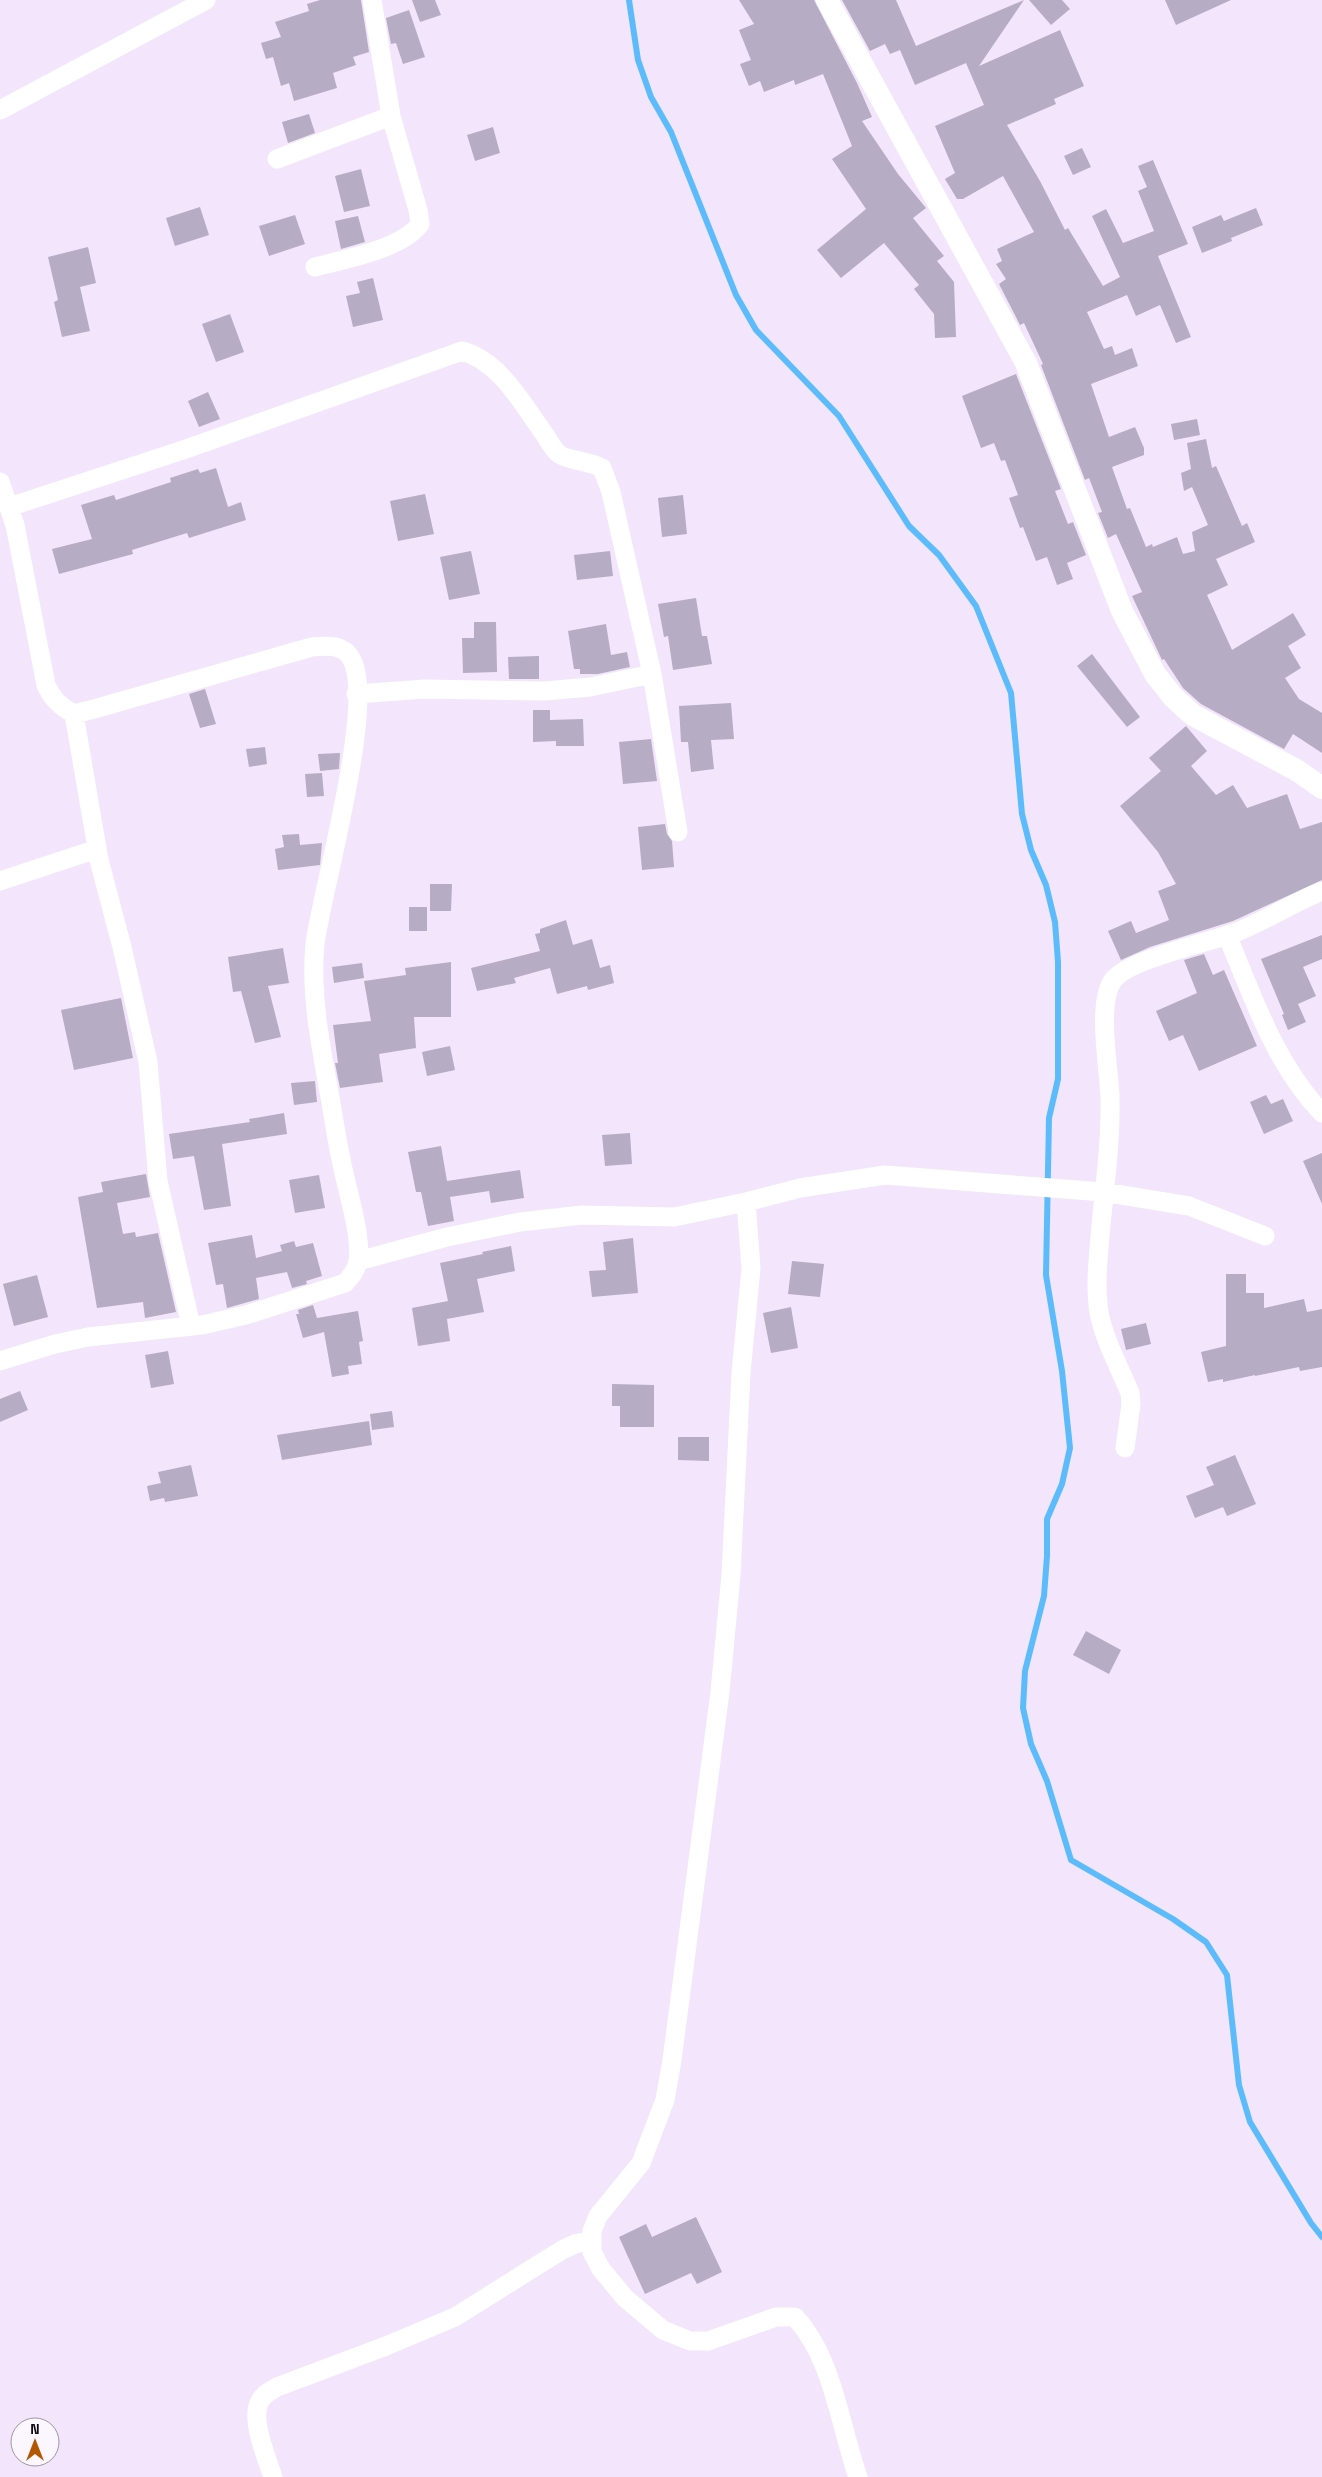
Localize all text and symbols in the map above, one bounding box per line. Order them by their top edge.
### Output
north arrow [10,2417,60,2467]
text: N [30,2420,40,2438]

